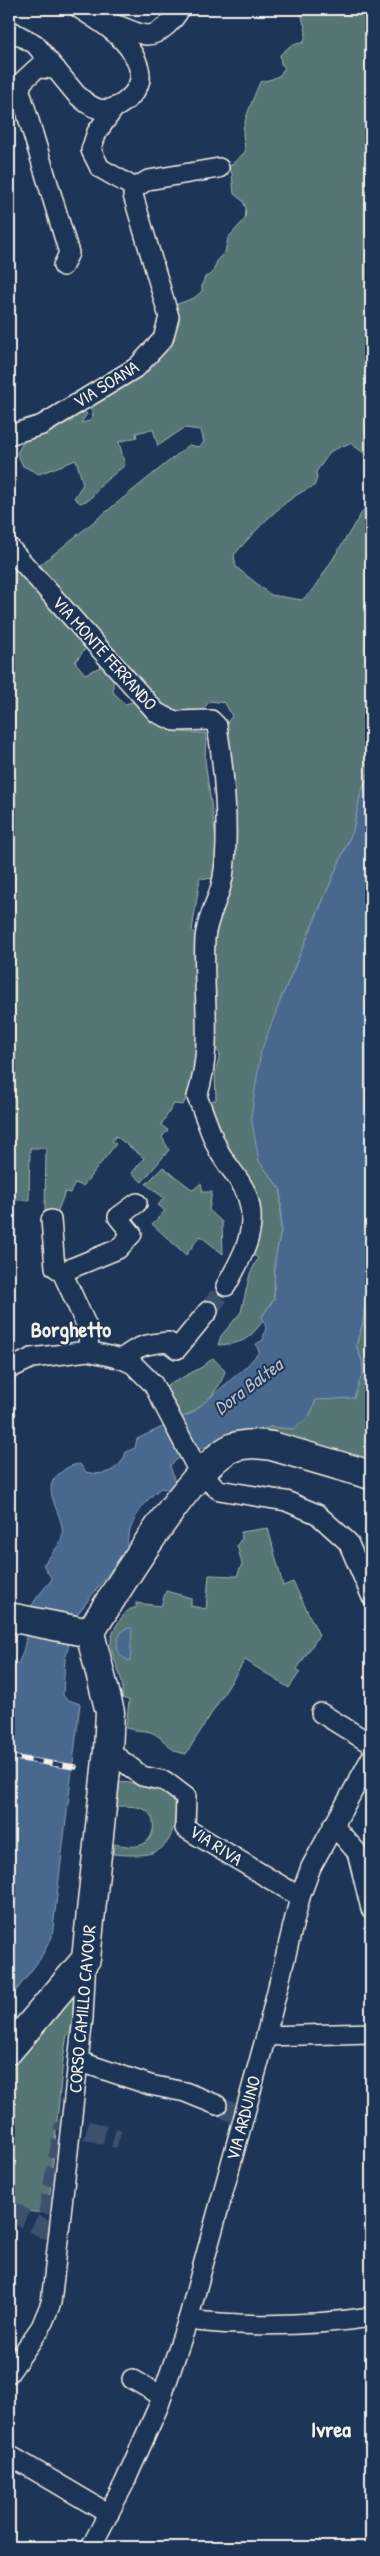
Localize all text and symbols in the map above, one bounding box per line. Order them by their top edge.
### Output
street label: VIA SOANA [69,354,144,414]
street label: VIA MONTE FERRANDO [47,590,163,716]
district label: Borghetto [31,1314,111,1345]
water label: Dora Baltea [208,1350,290,1420]
street label: VIA RIVA [185,1819,248,1872]
street label: CORSO CAMILLO CAVOUR [62,1924,102,2094]
street label: VIA ARDUINO [220,2073,266,2163]
district label: Ivrea [311,2414,351,2444]

